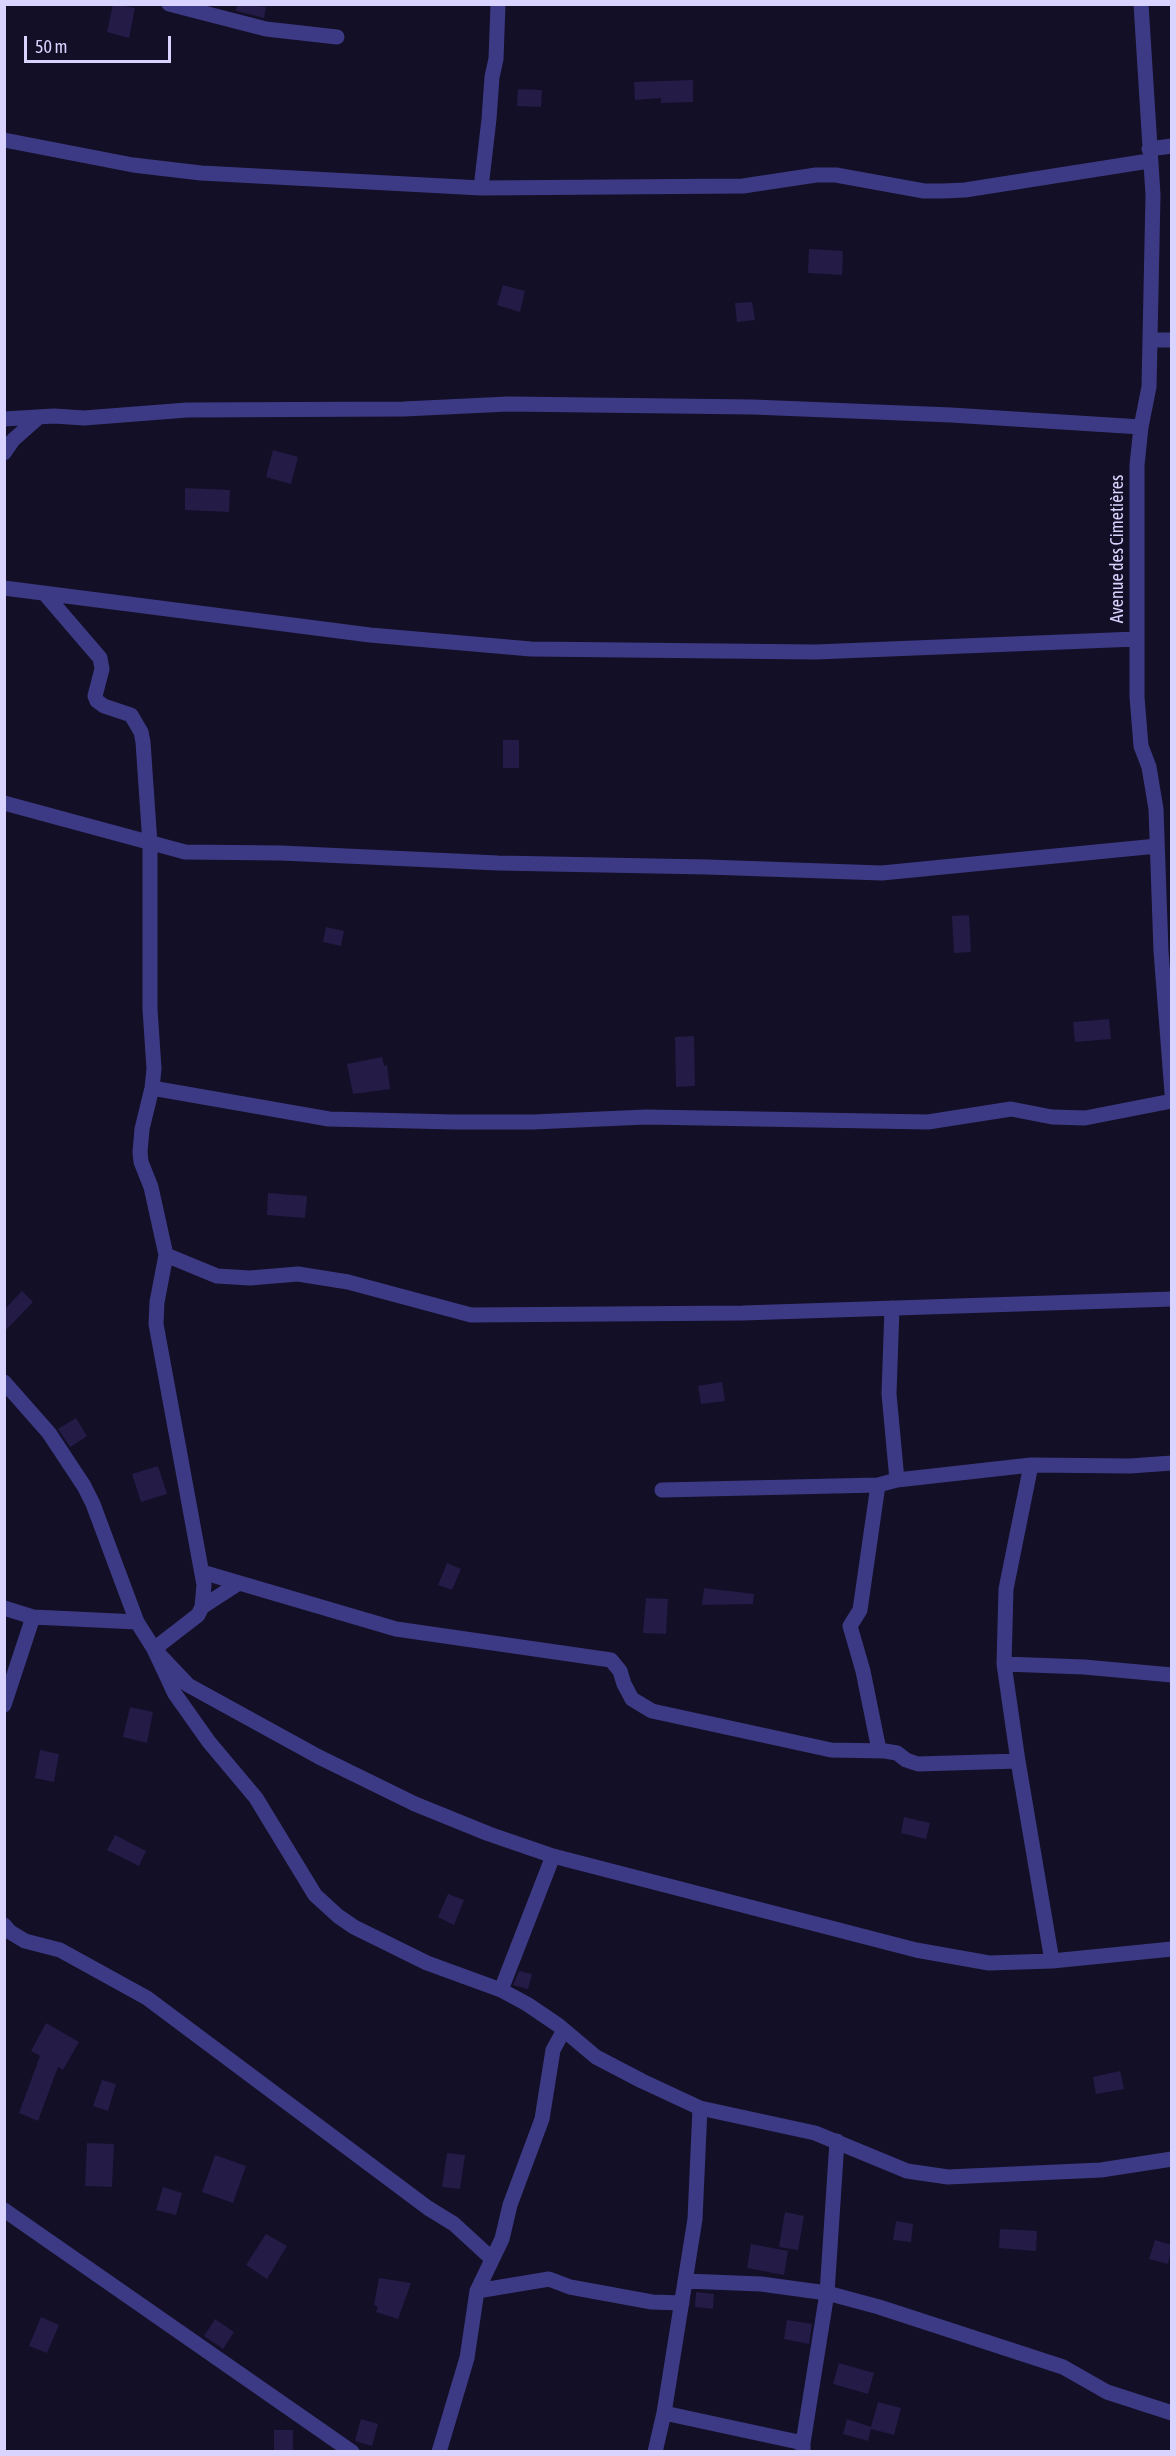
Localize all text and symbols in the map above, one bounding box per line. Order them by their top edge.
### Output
scale bar [27,24,174,62]
text: 50 m [35,36,67,57]
street label: Avenue des Cimetières [1106,475,1128,623]

